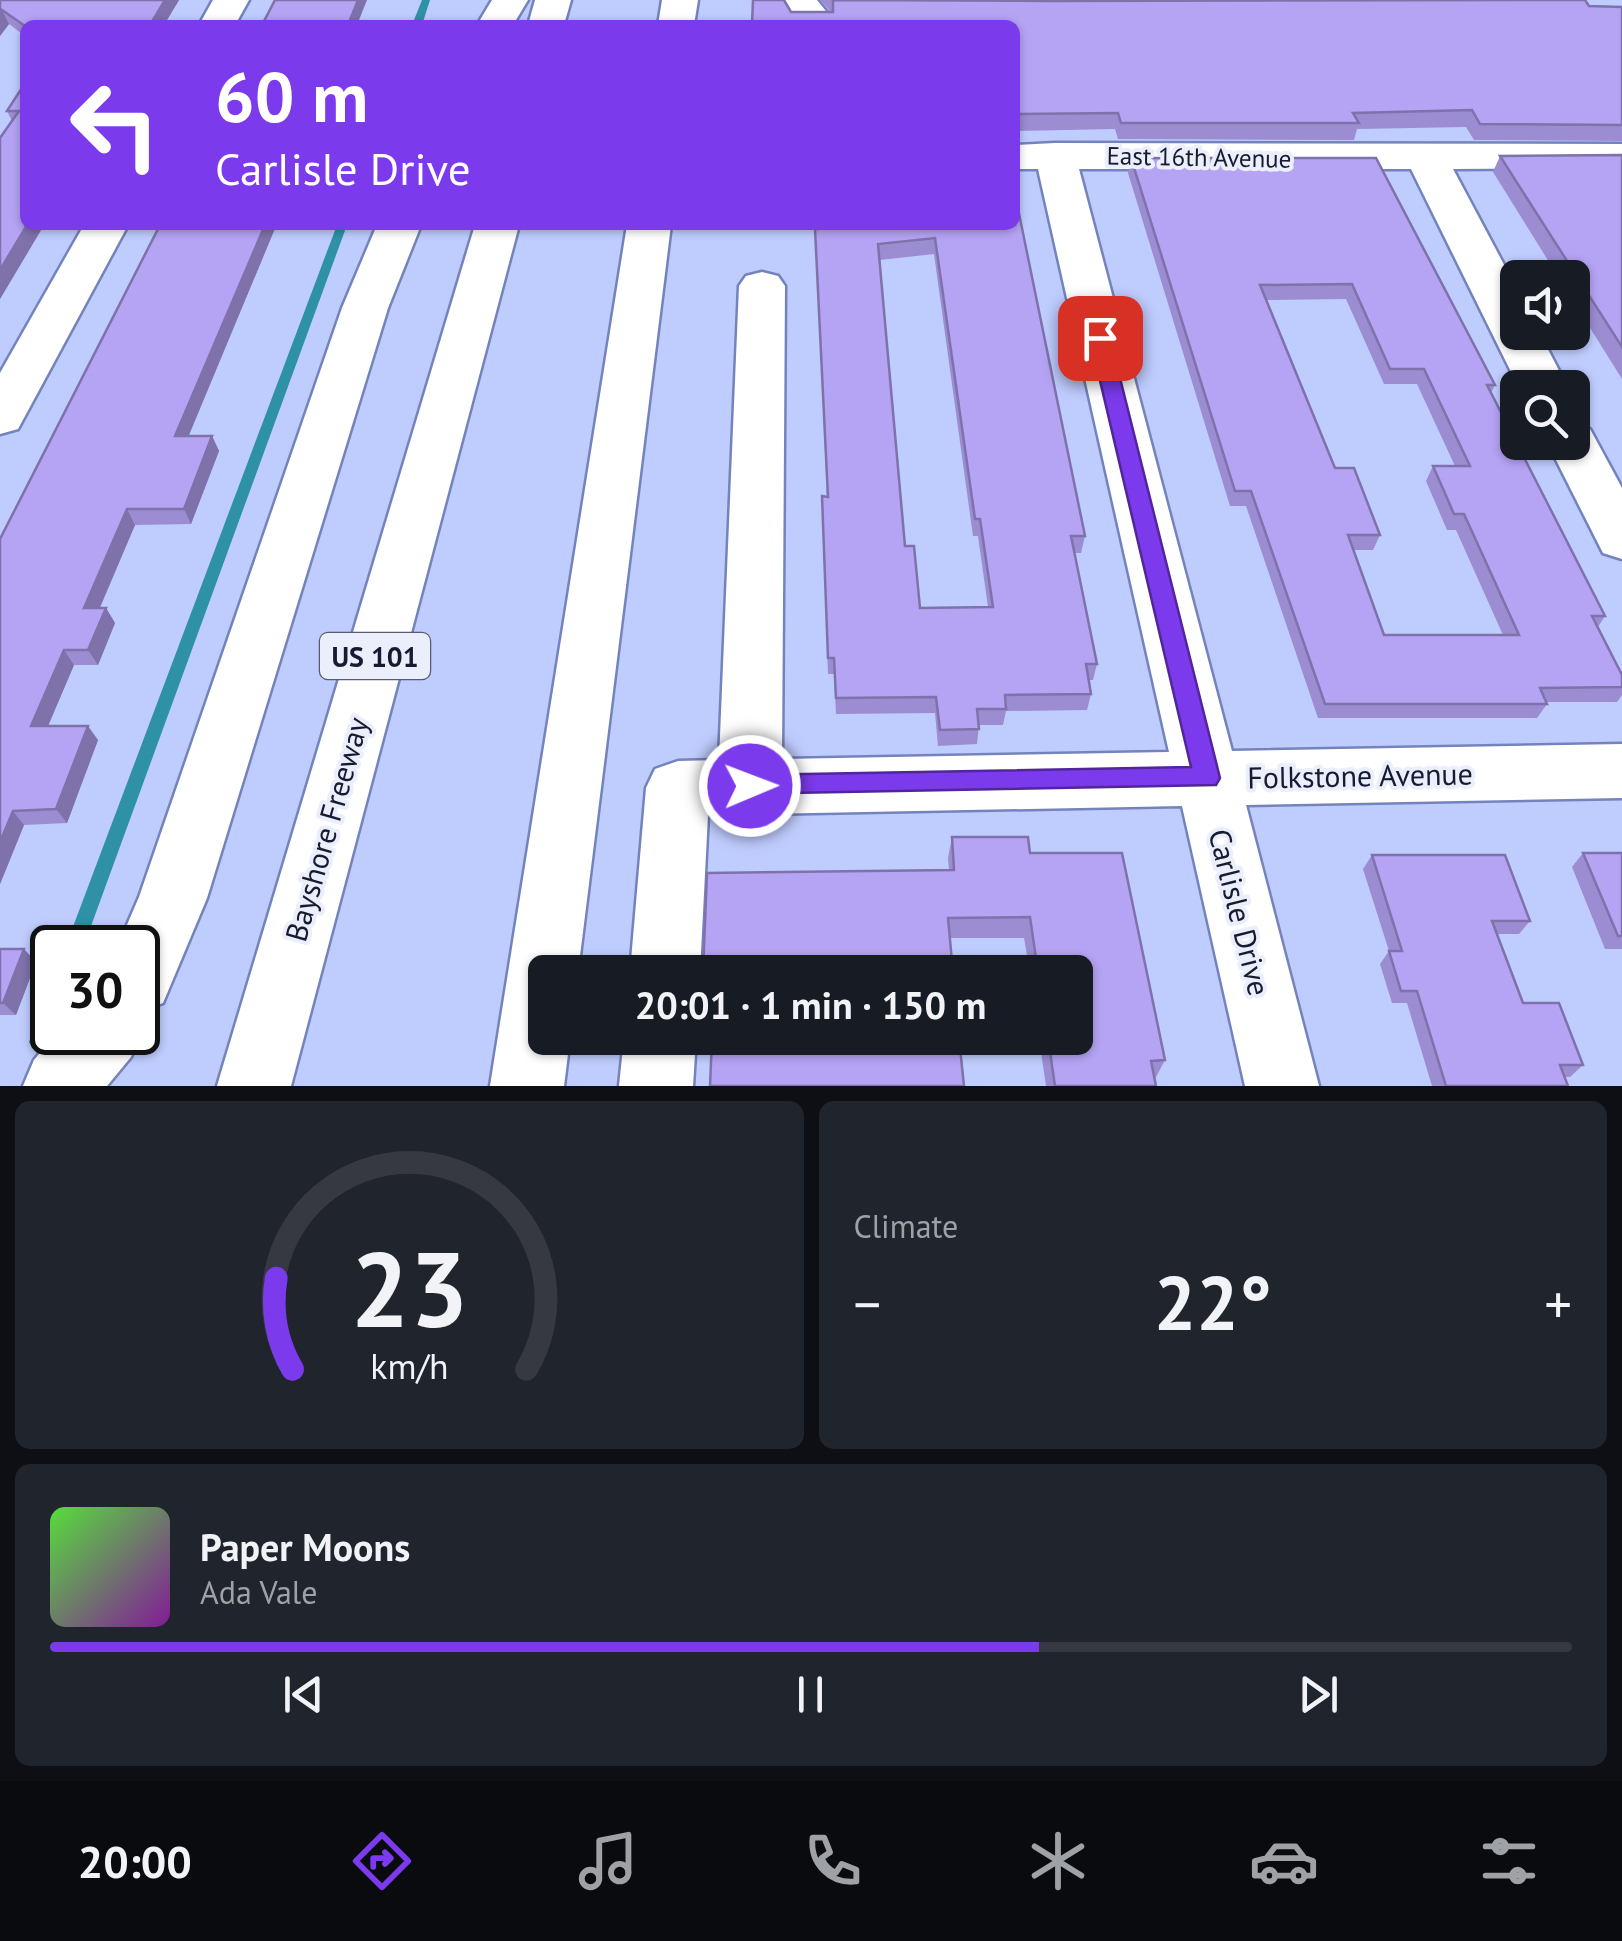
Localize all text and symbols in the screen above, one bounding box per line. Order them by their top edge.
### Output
text: 60 m [215,51,368,141]
icon: left [50,60,180,190]
text: Carlisle Drive [215,139,471,197]
street label: East 16th Avenue [1106,139,1292,175]
map controls [1500,260,1590,460]
button: sound [1500,260,1590,350]
pin [1058,296,1143,381]
icon: arrive [1073,311,1128,366]
button: search [1500,370,1590,460]
road number: US 101 [320,633,430,679]
street label: Bayshore Freeway [275,712,377,946]
position arrow [698,734,802,838]
street label: Folkstone Avenue [1247,754,1473,796]
street label: Carlisle Drive [1200,825,1280,999]
speed limit sign: 30 [30,925,160,1055]
text: 20:01 · 1 min · 150 m [635,980,986,1029]
text: Climate [854,1205,958,1247]
text: 23 [350,1221,468,1356]
text: 22° [1154,1254,1272,1351]
text: − [854,1268,881,1339]
text: + [1544,1268,1572,1339]
text: km/h [370,1343,448,1389]
text: Paper Moons [200,1522,410,1571]
text: Ada Vale [200,1571,317,1613]
icon: previous [276,1667,331,1722]
icon: pause [783,1667,838,1722]
icon: next [1291,1667,1346,1722]
icon: directions [347,1826,417,1896]
icon: music [573,1826,643,1896]
icon: phone [798,1826,868,1896]
icon: climate [1023,1826,1093,1896]
icon: car [1249,1826,1319,1896]
icon: filters [1474,1826,1544,1896]
text: 20:00 [78,1832,192,1890]

